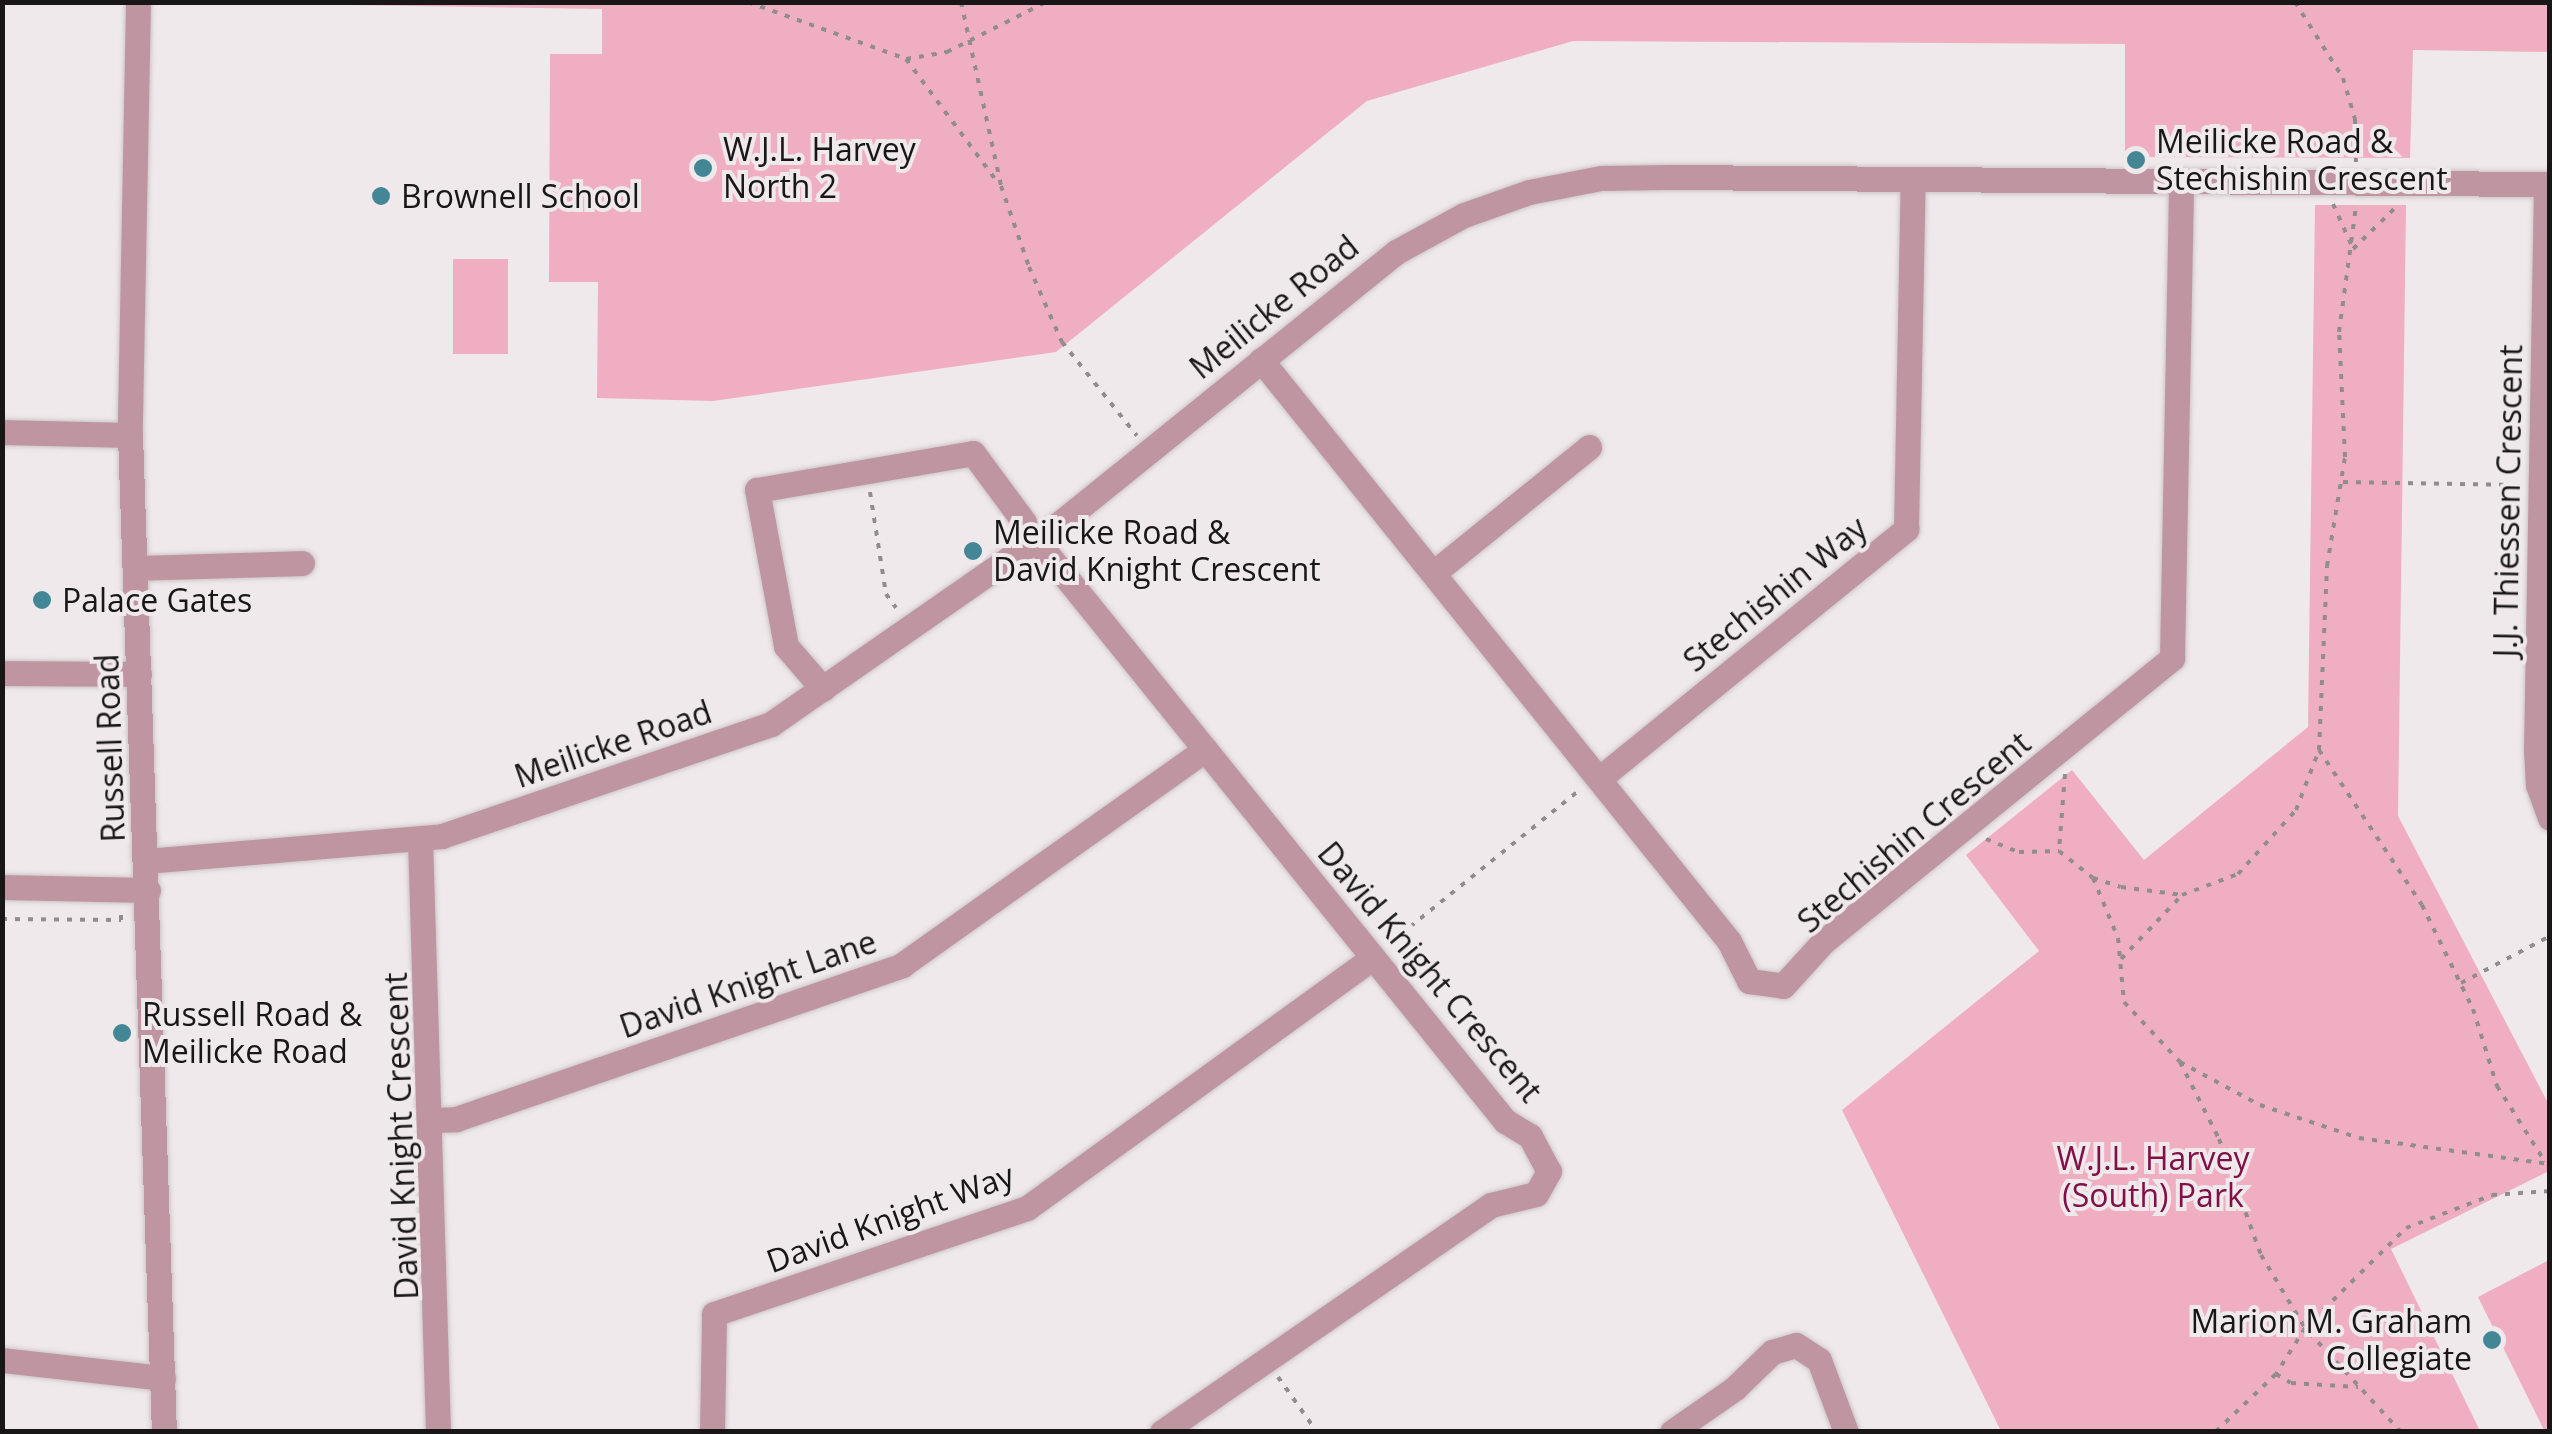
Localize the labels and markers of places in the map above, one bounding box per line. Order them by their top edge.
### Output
place label: Meilicke Road & Stechishin Crescent [2156,123,2448,198]
place label: W.J.L. Harvey North 2 [723,131,916,206]
marker: Meilicke Road & Stechishin Crescent [2125,149,2147,171]
marker: W.J.L. Harvey North 2 [692,157,714,179]
place label: Brownell School [401,177,640,215]
marker: Brownell School [370,185,392,207]
place label: Meilicke Road & David Knight Crescent [993,514,1321,589]
marker: Meilicke Road & David Knight Crescent [962,540,984,562]
place label: Palace Gates [62,581,252,619]
marker: Palace Gates [31,589,53,611]
place label: Russell Road & Meilicke Road [142,996,362,1071]
marker: Russell Road & Meilicke Road [111,1022,133,1044]
place label: Marion M. Graham Collegiate [2190,1303,2472,1378]
marker: Marion M. Graham Collegiate [2481,1329,2503,1351]

